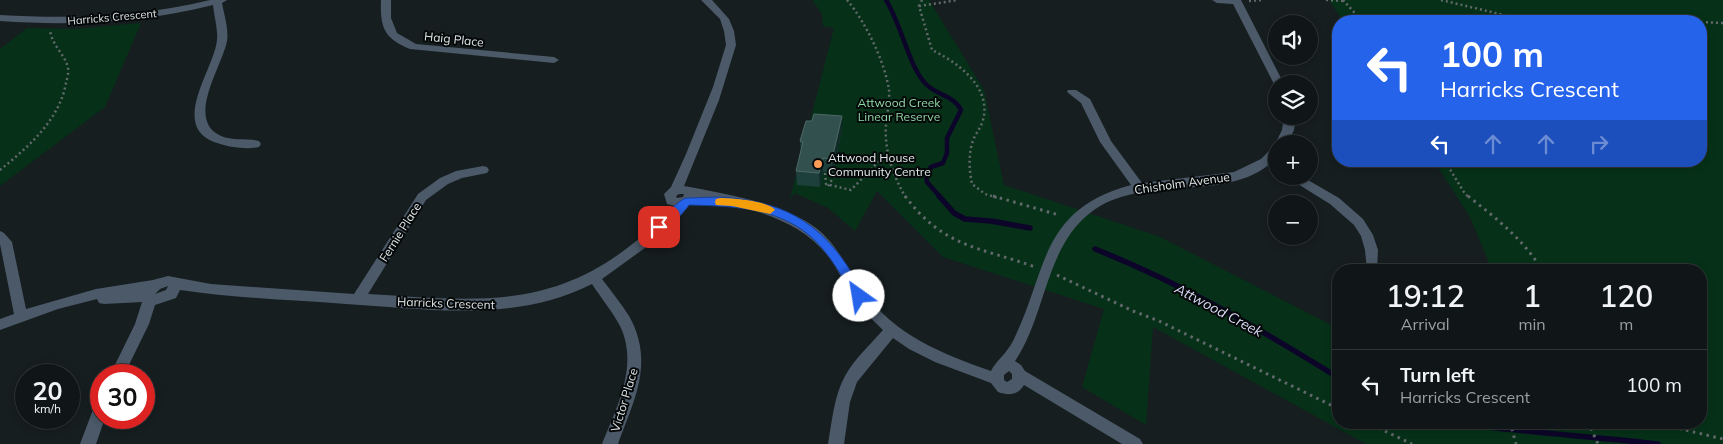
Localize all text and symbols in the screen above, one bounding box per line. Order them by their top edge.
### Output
street label: Harricks Crescent [67,6,157,28]
map controls [1268,15,1318,245]
button: sound [1268,15,1318,65]
street label: Haig Place [423,28,485,50]
text: 100 m [1440,32,1544,76]
icon: left [1357,35,1422,100]
button: layers [1268,75,1318,125]
text: Harricks Crescent [1440,75,1619,103]
park label: Attwood Creek Linear Reserve [857,95,941,124]
icon: left [1426,130,1454,158]
icon: ahead [1479,130,1507,158]
icon: ahead [1532,130,1560,158]
icon: right [1585,130,1613,158]
button: + [1268,135,1318,185]
place label: Attwood House Community Centre [828,150,931,179]
marker: Attwood House Community Centre [812,158,824,170]
street label: Chisholm Avenue [1133,169,1231,197]
button: − [1268,195,1318,245]
street label: Fernie Place [376,200,424,264]
pin [638,206,680,248]
icon: arrive [645,213,673,241]
position arrow [832,269,884,321]
text: 19:12 [1386,277,1465,315]
text: 1 [1523,277,1541,315]
text: 120 [1599,277,1653,315]
water label: Attwood Creek [1171,279,1267,341]
street label: Harricks Crescent [397,294,495,312]
text: Arrival [1401,314,1450,334]
text: min [1518,314,1546,334]
text: m [1619,314,1633,334]
text: Turn left [1400,363,1475,387]
speed limit sign: 30 [90,364,155,429]
street label: Victor Place [607,366,641,434]
icon: left [1357,371,1385,399]
text: 100 m [1626,373,1682,397]
text: 20 [32,375,63,406]
text: Harricks Crescent [1400,387,1530,407]
text: km/h [34,401,61,416]

